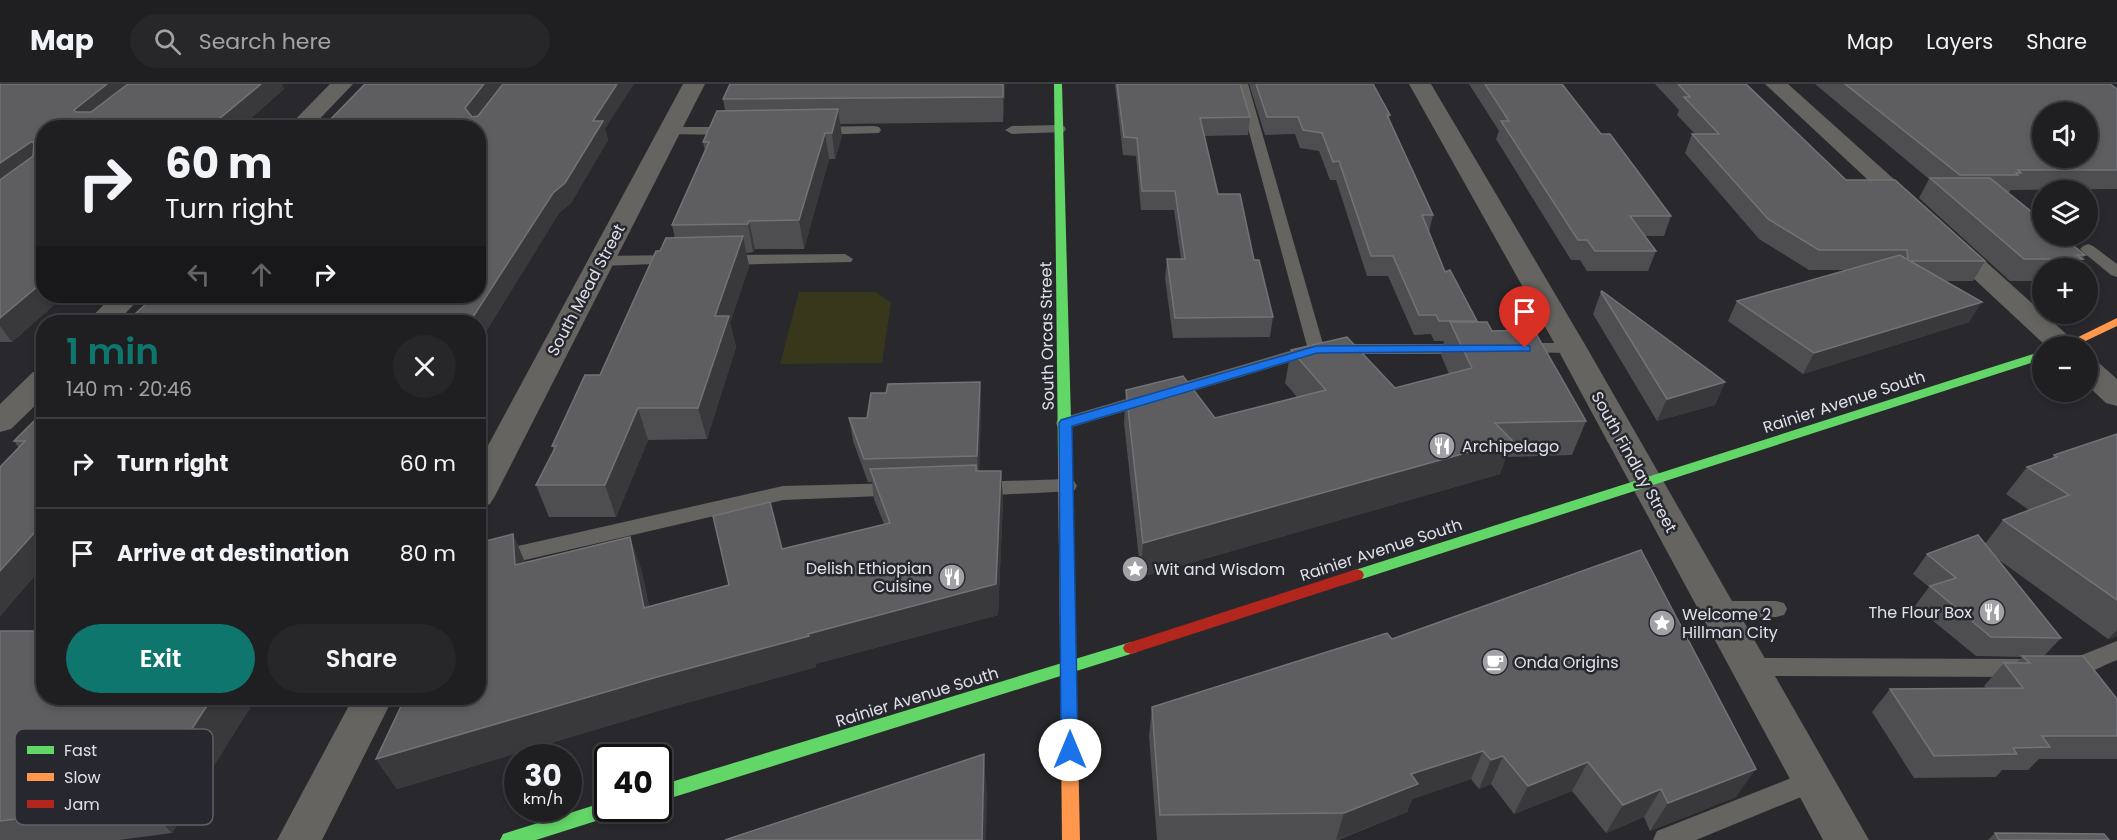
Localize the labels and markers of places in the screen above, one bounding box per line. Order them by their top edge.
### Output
pin [1499,286,1550,348]
restaurant icon: Archipelago [1427,431,1457,461]
place label: Archipelago [1462,435,1559,458]
place icon: Wit and Wisdom [1120,554,1150,584]
place label: Delish Ethiopian Cuisine [806,557,932,598]
place label: Wit and Wisdom [1154,558,1285,581]
restaurant icon: Delish Ethiopian Cuisine [937,562,967,592]
restaurant icon: The Flour Box [1977,597,2007,627]
place label: The Flour Box [1868,601,1972,624]
place label: Welcome 2 Hillman City [1682,603,1778,644]
place icon: Welcome 2 Hillman City [1647,608,1677,638]
cafe icon: Onda Origins [1480,647,1510,677]
place label: Onda Origins [1514,651,1619,674]

